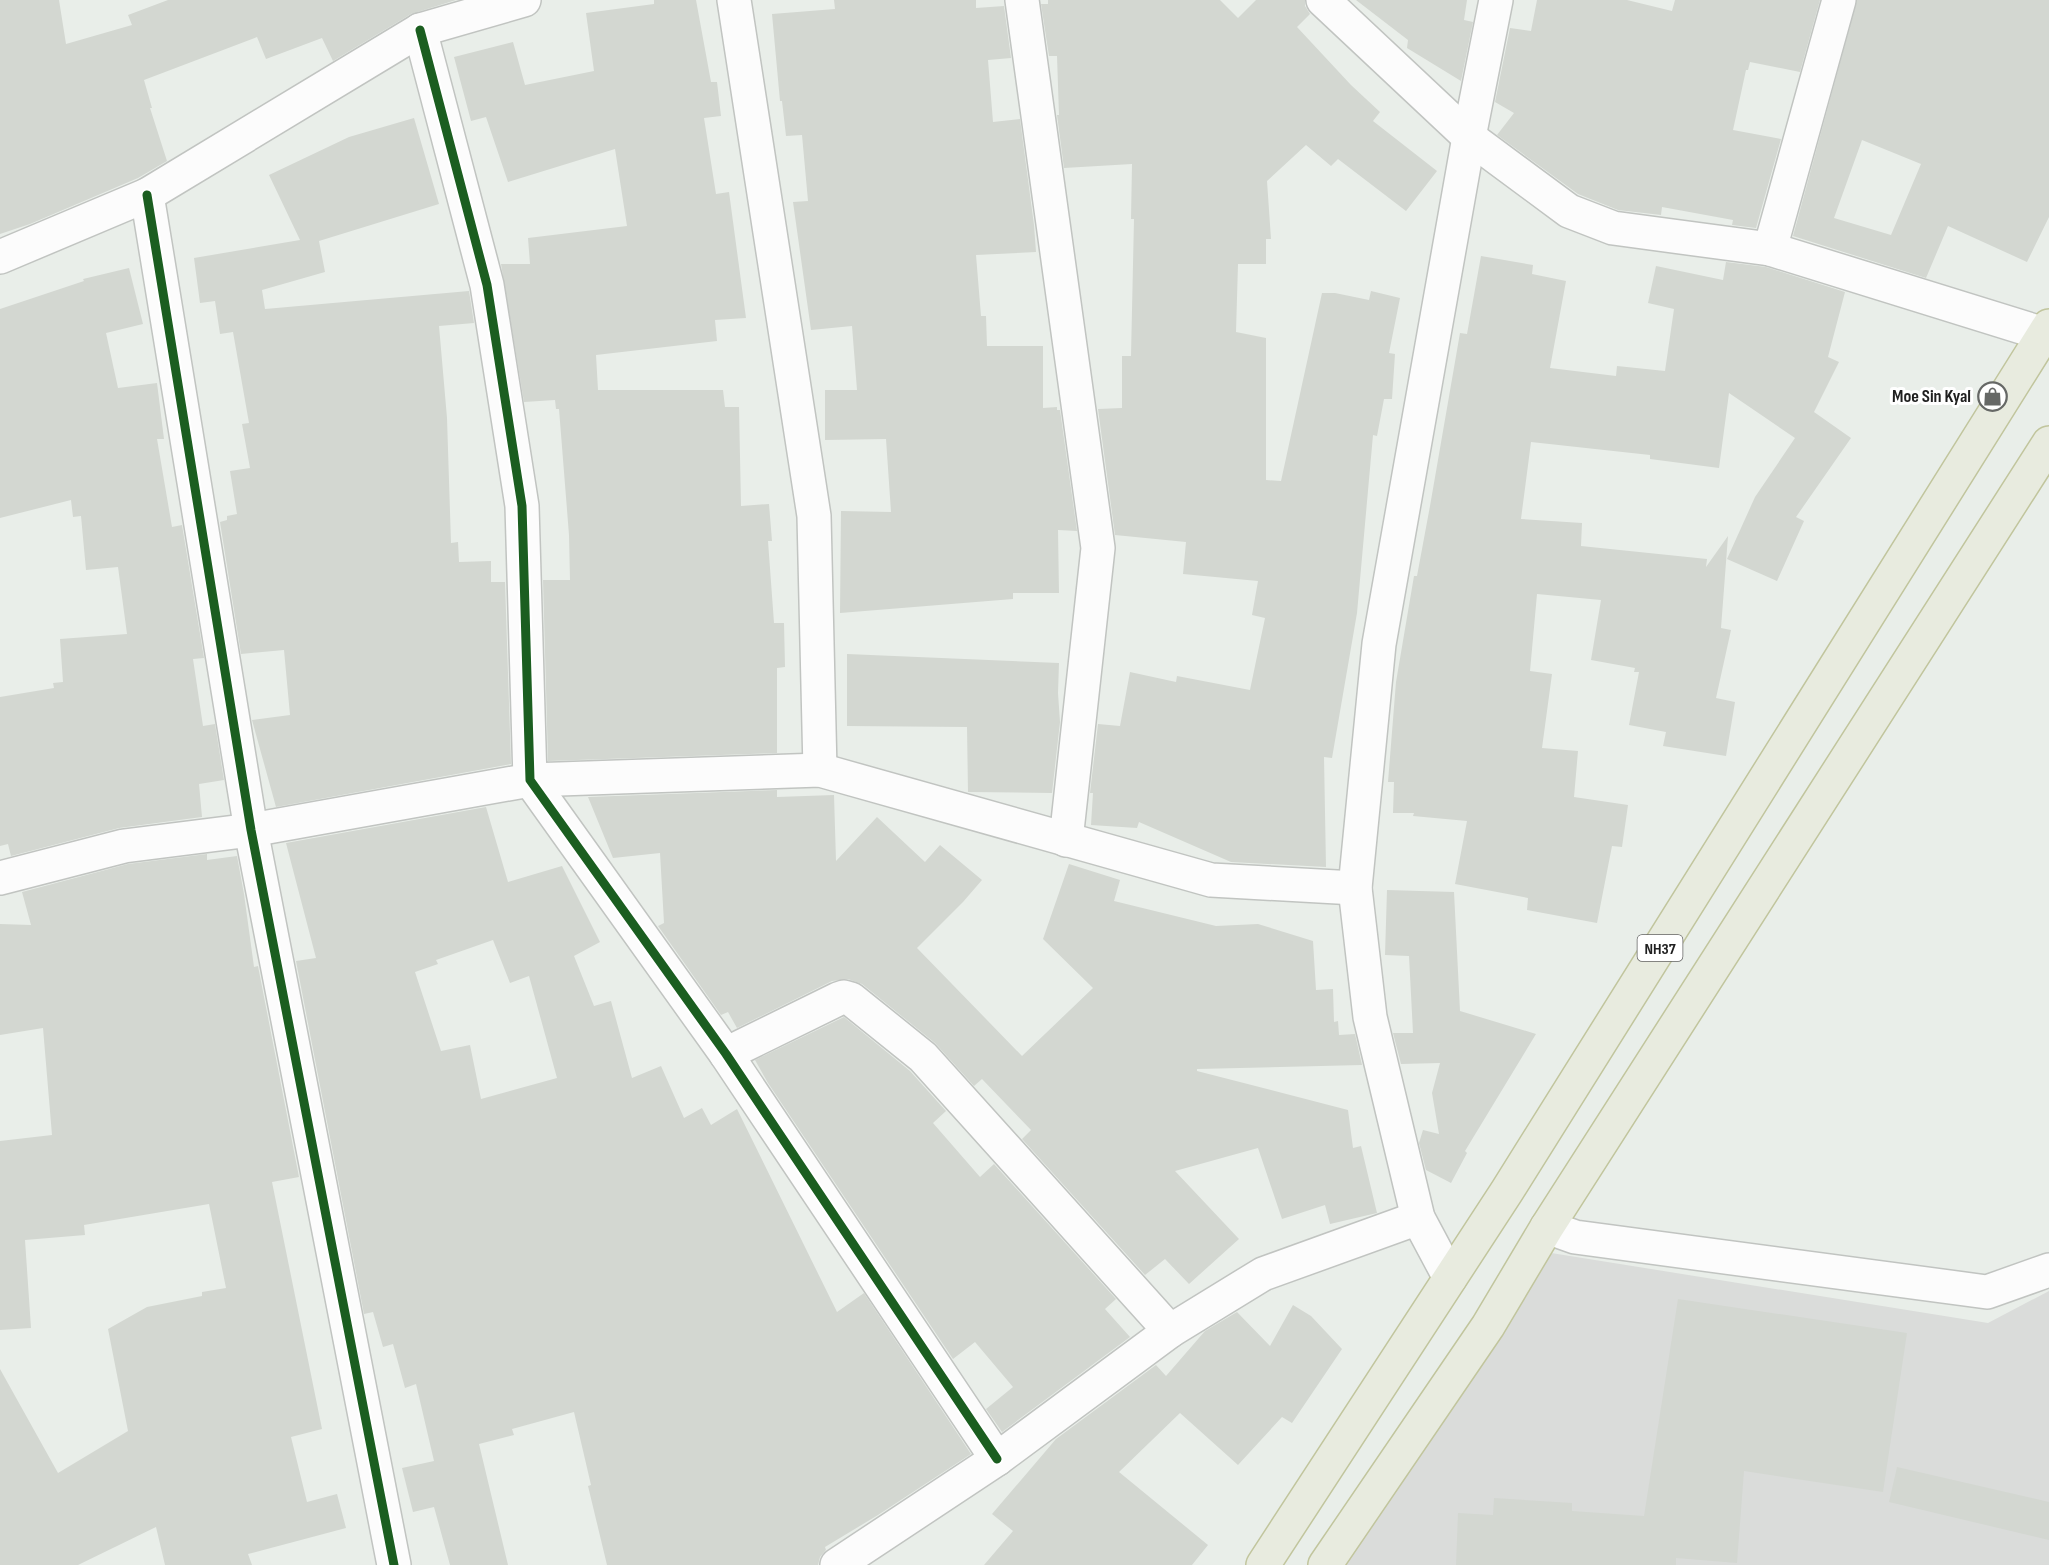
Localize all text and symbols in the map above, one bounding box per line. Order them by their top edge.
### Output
shop icon: Moe Sin Kyal [1976,380,2008,412]
place label: Moe Sin Kyal [1892,386,1971,407]
road number: NH37 [1638,935,1682,961]

